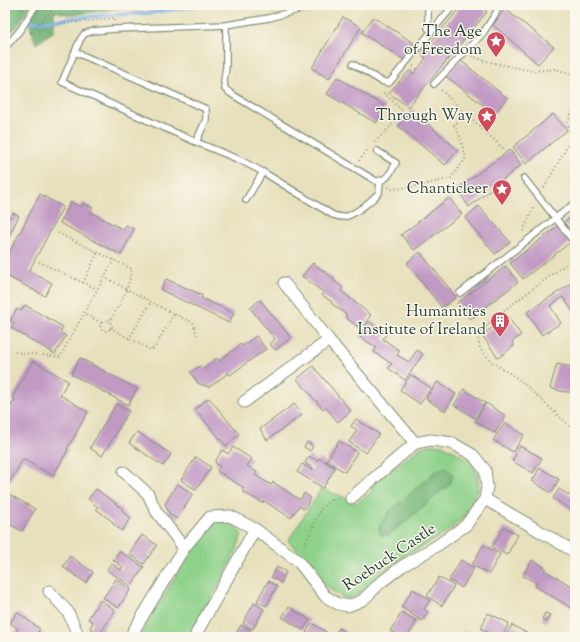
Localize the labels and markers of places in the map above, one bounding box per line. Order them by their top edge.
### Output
place label: The Age of Freedom [404,21,482,62]
place icon: The Age of Freedom [485,30,507,58]
place label: Through Way [376,105,473,128]
place icon: Through Way [476,105,498,133]
place label: Chanticleer [407,178,488,201]
place icon: Chanticleer [491,178,513,206]
place label: Humanities Institute of Ireland [358,301,486,342]
building icon: Humanities Institute of Ireland [489,310,511,338]

